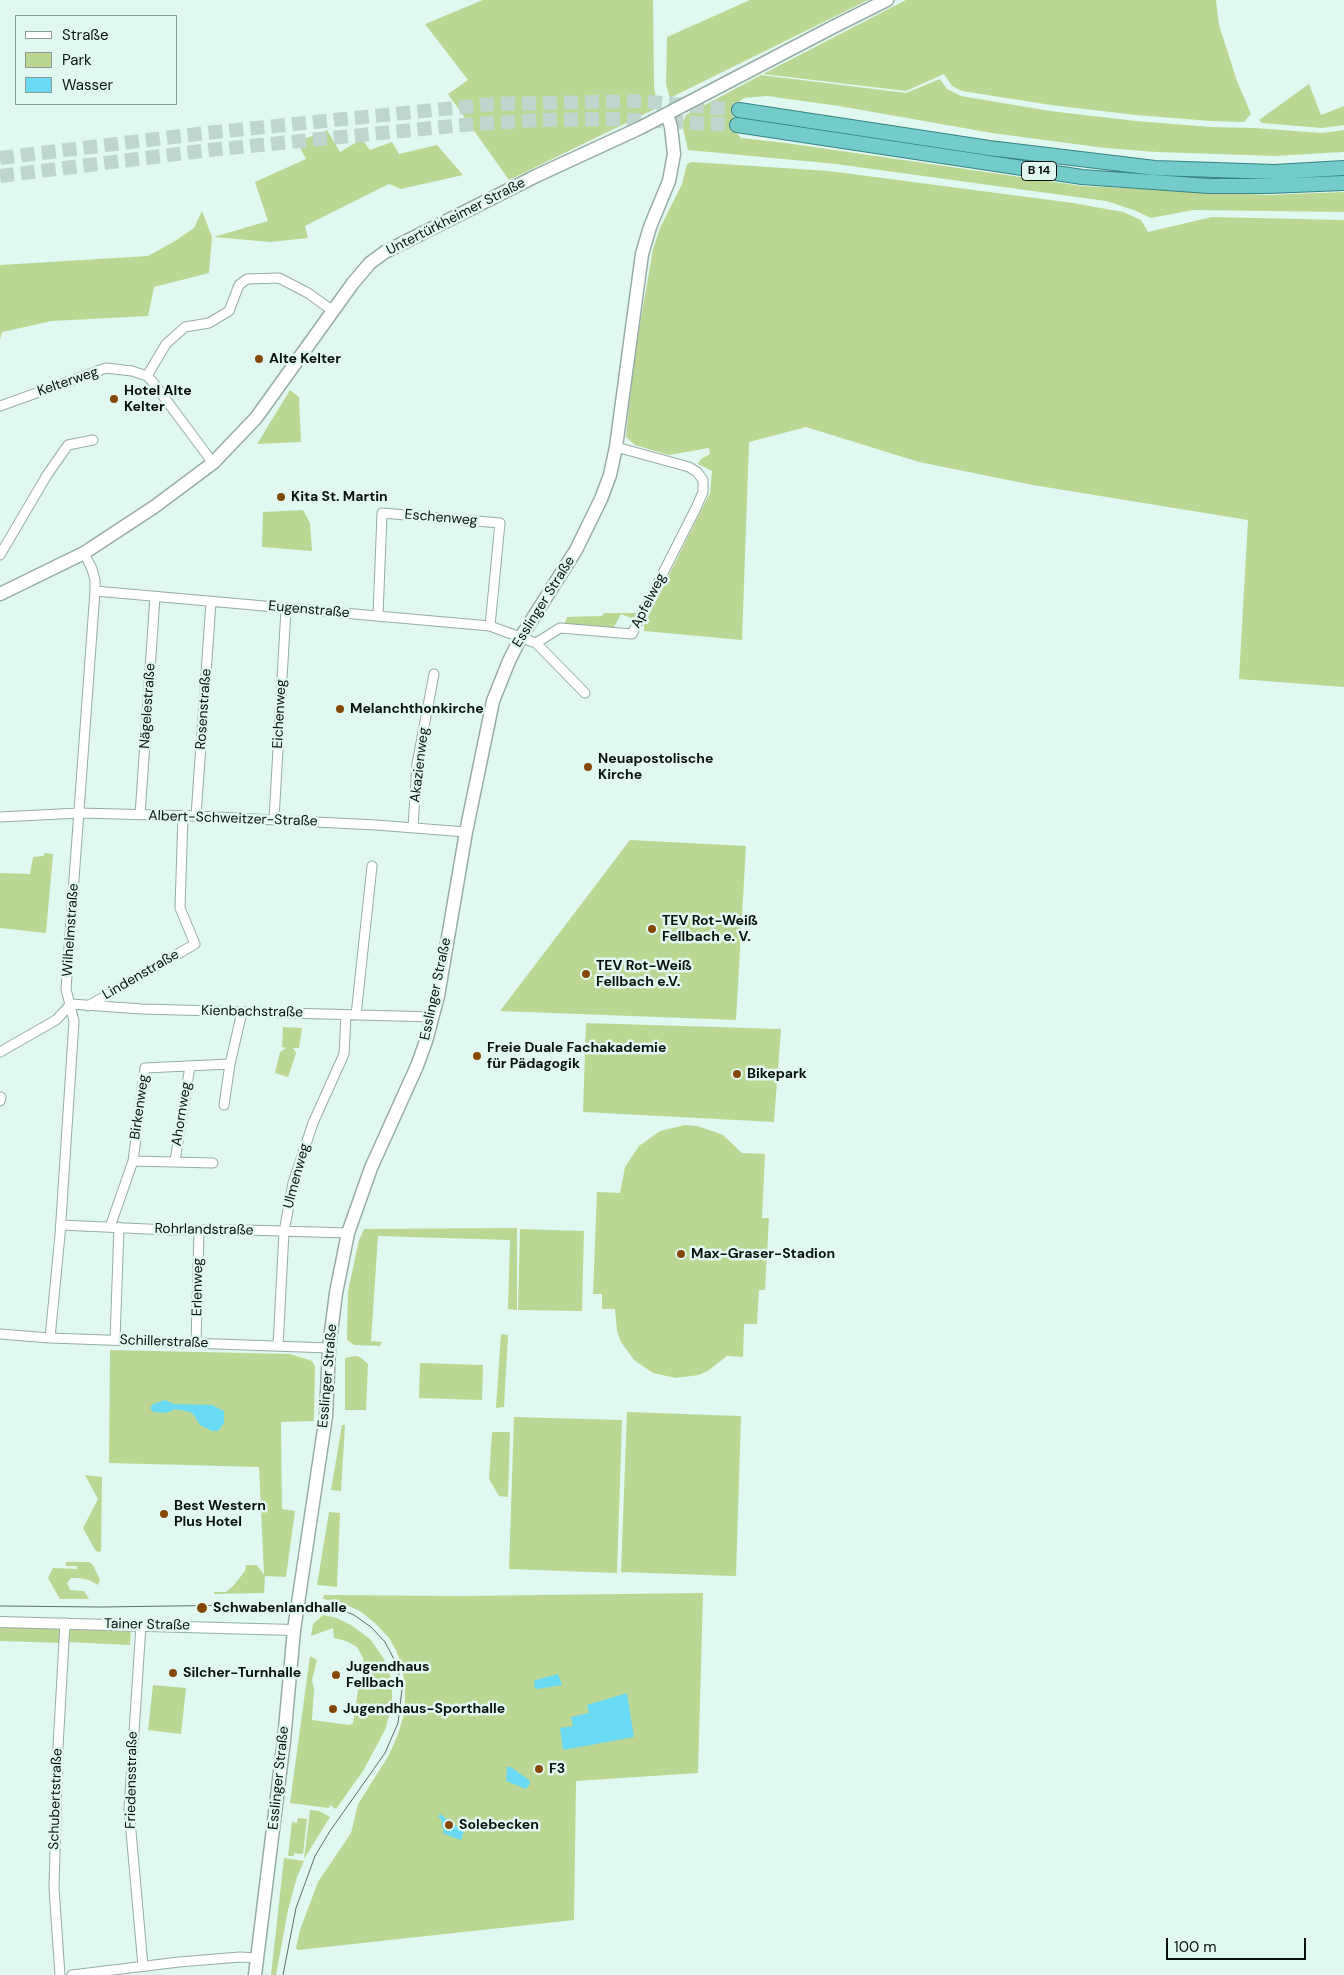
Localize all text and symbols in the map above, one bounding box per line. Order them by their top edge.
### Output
legend [15,15,178,105]
text: Straße [62,25,109,45]
text: Park [62,50,92,70]
text: Wasser [62,75,113,95]
road number: B 14 [1022,162,1056,180]
street label: Untertürkheimer Straße [384,175,528,259]
place label: Alte Kelter [269,351,341,367]
marker: Alte Kelter [253,353,265,365]
street label: Kelterweg [35,364,101,400]
place label: Hotel Alte Kelter [124,383,192,416]
marker: Hotel Alte Kelter [108,393,120,405]
place label: Kita St. Martin [291,489,388,505]
marker: Kita St. Martin [275,491,287,503]
street label: Eschenweg [404,506,478,530]
street label: Esslinger Straße [509,553,579,651]
street label: Apfelweg [628,571,670,631]
street label: Eugenstraße [268,598,350,622]
street label: Nägelestraße [137,663,159,749]
street label: Rosenstraße [193,668,215,750]
street label: Eichenweg [270,679,290,749]
place label: Melanchthonkirche [350,701,484,717]
marker: Melanchthonkirche [334,703,346,715]
street label: Akazienweg [407,726,433,804]
place label: Neuapostolische Kirche [598,751,713,784]
marker: Neuapostolische Kirche [582,761,594,773]
street label: Albert-Schweitzer-Straße [148,808,318,830]
street label: Wilhelmstraße [59,883,83,977]
place label: TEV Rot-Weiß Fellbach e. V. [662,913,758,946]
marker: TEV Rot-Weiß Fellbach e. V. [646,923,658,935]
street label: Esslinger Straße [417,936,455,1042]
street label: Lindenstraße [100,946,182,1004]
place label: TEV Rot-Weiß Fellbach e.V. [596,958,692,990]
marker: TEV Rot-Weiß Fellbach e.V. [580,968,592,980]
street label: Kienbachstraße [201,1003,303,1021]
place label: Freie Duale Fachakademie für Pädagogik [487,1040,666,1072]
marker: Freie Duale Fachakademie für Pädagogik [471,1050,483,1062]
place label: Bikepark [747,1066,807,1082]
marker: Bikepark [731,1068,743,1080]
street label: Birkenweg [127,1073,153,1141]
street label: Ahornweg [169,1081,195,1147]
street label: Ulmenweg [280,1142,314,1210]
street label: Rohrlandstraße [154,1221,254,1239]
place label: Max-Graser-Stadion [691,1246,835,1262]
marker: Max-Graser-Stadion [675,1248,687,1260]
street label: Erlenweg [189,1258,207,1316]
street label: Esslinger Straße [315,1323,341,1429]
street label: Schillerstraße [119,1332,209,1352]
place label: Best Western Plus Hotel [174,1498,266,1530]
marker: Best Western Plus Hotel [158,1508,170,1520]
place label: Schwabenlandhalle [213,1600,347,1616]
marker: Schwabenlandhalle [195,1601,209,1615]
street label: Tainer Straße [104,1616,190,1634]
place label: Jugendhaus Fellbach [346,1659,429,1691]
place label: Silcher-Turnhalle [183,1665,301,1681]
marker: Silcher-Turnhalle [167,1667,179,1679]
marker: Jugendhaus Fellbach [330,1669,342,1681]
place label: Jugendhaus-Sporthalle [343,1701,505,1717]
marker: Jugendhaus-Sporthalle [327,1703,339,1715]
street label: Esslinger Straße [265,1725,293,1831]
street label: Friedensstraße [123,1731,141,1829]
street label: Schubertstraße [46,1748,66,1850]
place label: F3 [549,1761,565,1777]
marker: F3 [533,1763,545,1775]
place label: Solebecken [459,1817,539,1833]
marker: Solebecken [443,1819,455,1831]
scale bar [1169,1928,1309,1960]
text: 100 m [1174,1937,1217,1957]

